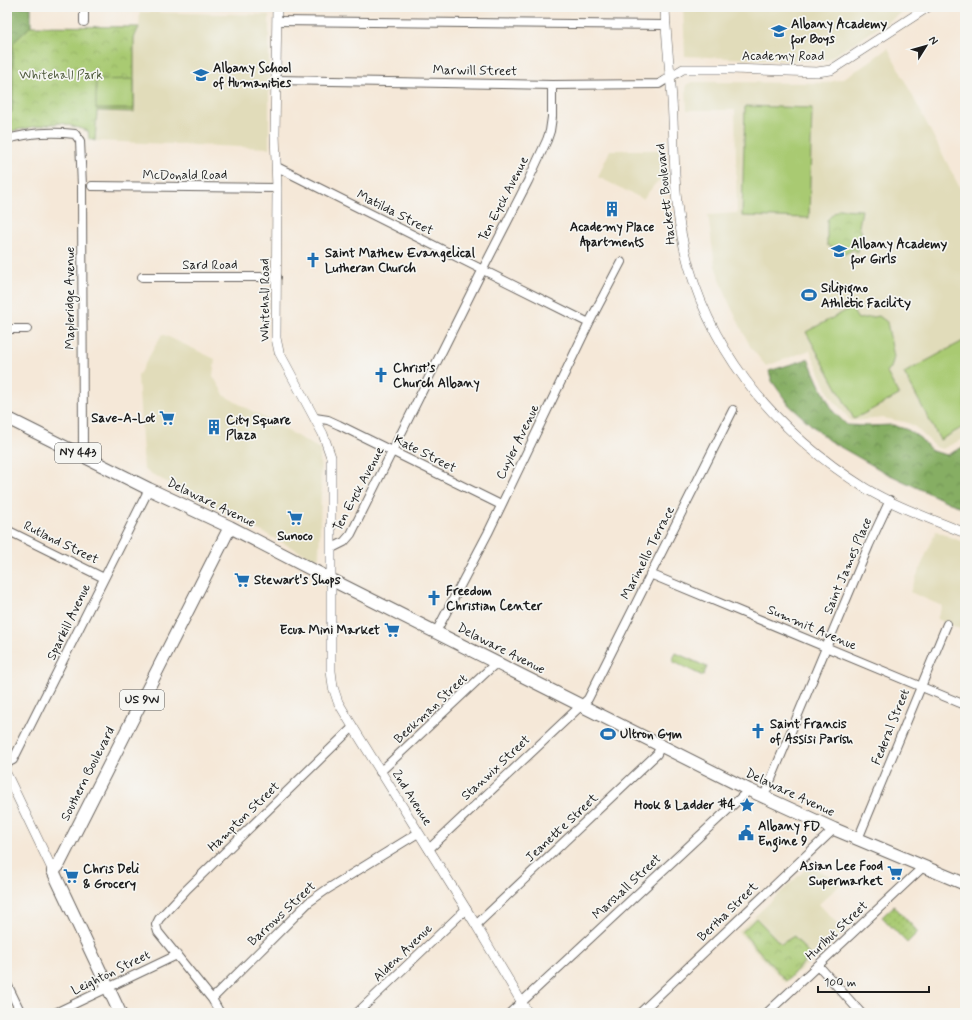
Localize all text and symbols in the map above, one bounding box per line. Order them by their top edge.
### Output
place label: Albany Academy for Boys [790,16,888,50]
school or university icon: Albany Academy for Boys [770,22,788,40]
north arrow [906,26,946,66]
text: N [925,33,941,48]
street label: Academy Road [742,48,824,65]
place label: Albany School of Humanities [213,60,292,92]
street label: Marwill Street [433,62,517,80]
school or university icon: Albany School of Humanities [192,66,210,84]
park label: Whitehall Park [19,67,103,84]
street label: Hackett Boulevard [652,142,680,246]
street label: Ten Eyck Avenue [475,153,533,245]
street label: McDonald Road [143,167,227,184]
street label: Matilda Street [354,186,436,240]
building icon: Academy Place Apartments [603,200,621,218]
place label: Academy Place Apartments [570,219,654,252]
place label: Albany Academy for Girls [850,236,948,270]
school or university icon: Albany Academy for Girls [830,242,848,260]
place label: Saint Mathew Evangelical Lutheran Church [325,245,476,277]
street label: Mapleridge Avenue [62,246,80,349]
church icon: Saint Mathew Evangelical Lutheran Church [304,251,322,269]
street label: Sard Road [182,257,238,274]
street label: Whitehall Road [257,258,274,342]
place label: Silipigno Athletic Facility [821,280,911,312]
sports icon: Silipigno Athletic Facility [800,286,818,304]
place label: Christ’s Church Albany [393,360,480,392]
church icon: Christ’s Church Albany [372,366,390,384]
street label: Cuyler Avenue [492,402,544,482]
supermarket icon: Save-A-Lot [158,409,176,427]
place label: Save-A-Lot [91,410,155,427]
place label: City Square Plaza [226,412,291,444]
building icon: City Square Plaza [205,418,223,436]
street label: Kate Street [391,431,459,477]
road number: NY 443 [55,443,101,463]
street label: Ten Eyck Avenue [330,444,388,534]
street label: Delaware Avenue [164,474,258,532]
street label: Marinello Terrace [617,503,679,603]
supermarket icon: Sunoco [286,509,304,527]
street label: Saint James Place [820,515,876,617]
street label: Rutland Street [21,517,101,569]
place label: Sunoco [277,528,313,545]
supermarket icon: Stewart's Shops [233,571,251,589]
place label: Stewart's Shops [254,572,341,589]
street label: Sparkill Avenue [43,581,95,663]
place label: Freedom Christian Center [446,583,543,615]
church icon: Freedom Christian Center [425,589,443,607]
street label: Summit Avenue [765,601,859,655]
street label: Delaware Avenue [454,620,548,679]
supermarket icon: Ecua Mini Market [383,621,401,639]
place label: Ecua Mini Market [280,622,381,639]
street label: Beekman Street [390,670,472,748]
street label: Federal Street [868,686,914,768]
road number: US 9W [120,690,164,710]
place label: Saint Francis of Assisi Parish [770,716,853,748]
church icon: Saint Francis of Assisi Parish [749,722,767,740]
street label: Southern Boulevard [57,724,119,824]
sports icon: Ultron Gym [599,725,617,743]
place label: Ultron Gym [620,726,682,743]
street label: Stanwix Street [458,732,534,804]
street label: Delaware Avenue [743,765,837,821]
street label: 2nd Avenue [388,767,436,829]
street label: Hampton Street [204,778,284,856]
street label: Jeanette Street [522,790,602,866]
place icon: Hook & Ladder #4 [738,796,756,814]
place label: Hook & Ladder #4 [634,797,735,814]
place label: Albany FD Engine 9 [758,818,820,853]
public building icon: Albany FD Engine 9 [737,824,755,842]
street label: Marshall Street [589,850,665,924]
place label: Asian Lee Food Supermarket [800,858,883,890]
place label: Chris Deli & Grocery [83,861,140,893]
supermarket icon: Asian Lee Food Supermarket [886,864,904,882]
supermarket icon: Chris Deli & Grocery [62,867,80,885]
street label: Barrows Street [244,878,320,950]
street label: Bertha Street [694,878,762,945]
street label: Hurlbut Street [802,898,872,964]
street label: Alden Avenue [370,920,436,986]
street label: Leighton Street [69,947,153,999]
scale bar [818,968,929,994]
text: 100 m [824,975,856,991]

